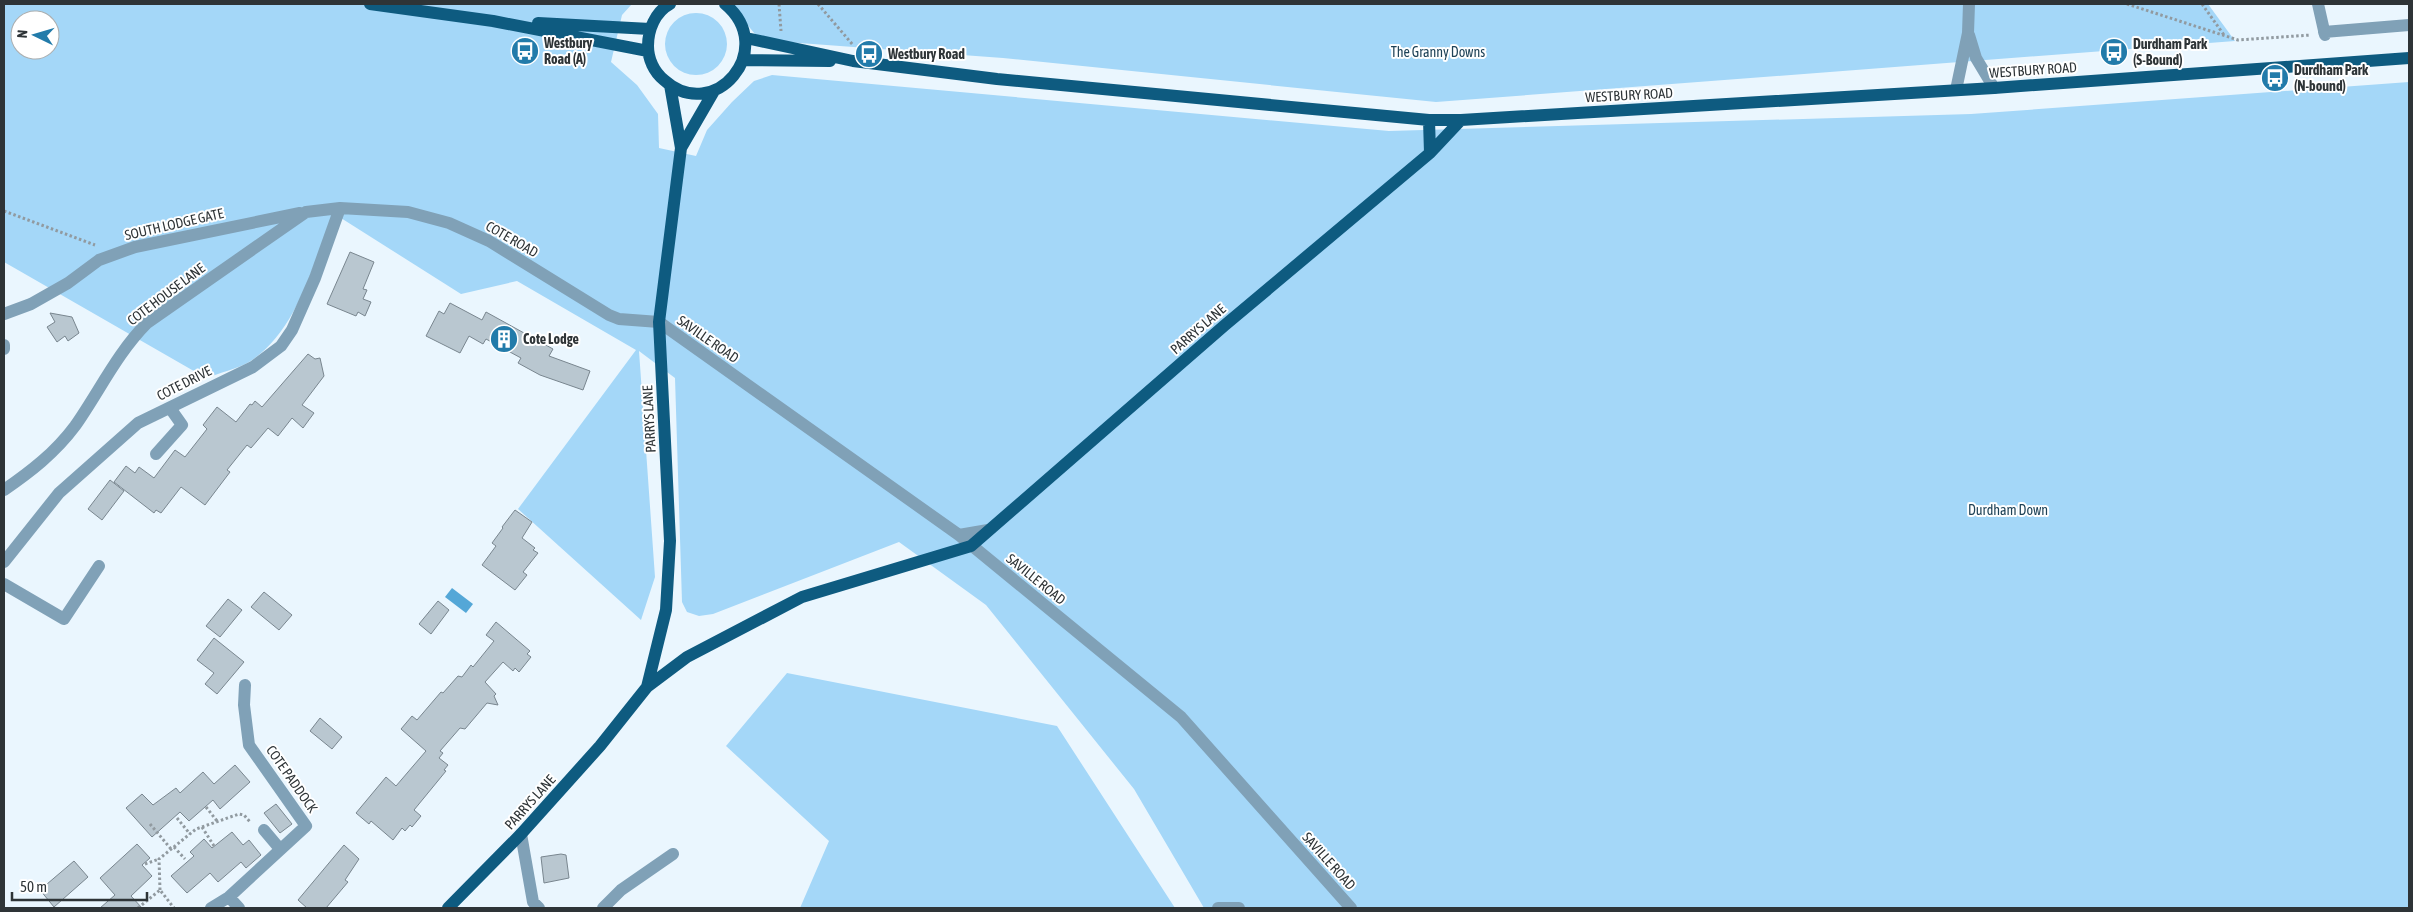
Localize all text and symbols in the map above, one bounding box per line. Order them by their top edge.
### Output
north arrow [10,10,60,60]
text: N [14,29,30,39]
place label: Westbury Road (A) [543,35,593,67]
bus stop icon: Westbury Road (A) [510,36,540,66]
place label: Durdham Park (S-Bound) [2133,36,2208,68]
bus stop icon: Durdham Park (S-Bound) [2099,37,2129,67]
bus stop icon: Westbury Road [854,39,884,69]
park label: The Granny Downs [1391,44,1485,60]
place label: Westbury Road [887,46,965,62]
street label: WESTBURY ROAD [1989,59,2077,81]
place label: Durdham Park (N-bound) [2294,62,2369,94]
bus stop icon: Durdham Park (N-bound) [2260,63,2290,93]
street label: WESTBURY ROAD [1585,85,1673,105]
street label: SOUTH LODGE GATE [123,205,225,243]
street label: COTE ROAD [483,218,541,260]
street label: COTE HOUSE LANE [124,260,208,328]
street label: PARRYS LANE [1167,301,1229,357]
street label: SAVILLE ROAD [674,312,742,366]
building icon: Cote Lodge [489,324,519,354]
place label: Cote Lodge [523,331,579,347]
street label: COTE DRIVE [154,362,214,404]
street label: PARRYS LANE [639,385,659,453]
park label: Durdham Down [1968,502,2048,518]
street label: SAVILLE ROAD [1003,550,1069,608]
street label: COTE PADDOCK [263,742,321,816]
street label: PARRYS LANE [501,772,559,832]
street label: SAVILLE ROAD [1299,829,1359,893]
scale bar [12,870,148,902]
text: 50 m [20,878,47,895]

